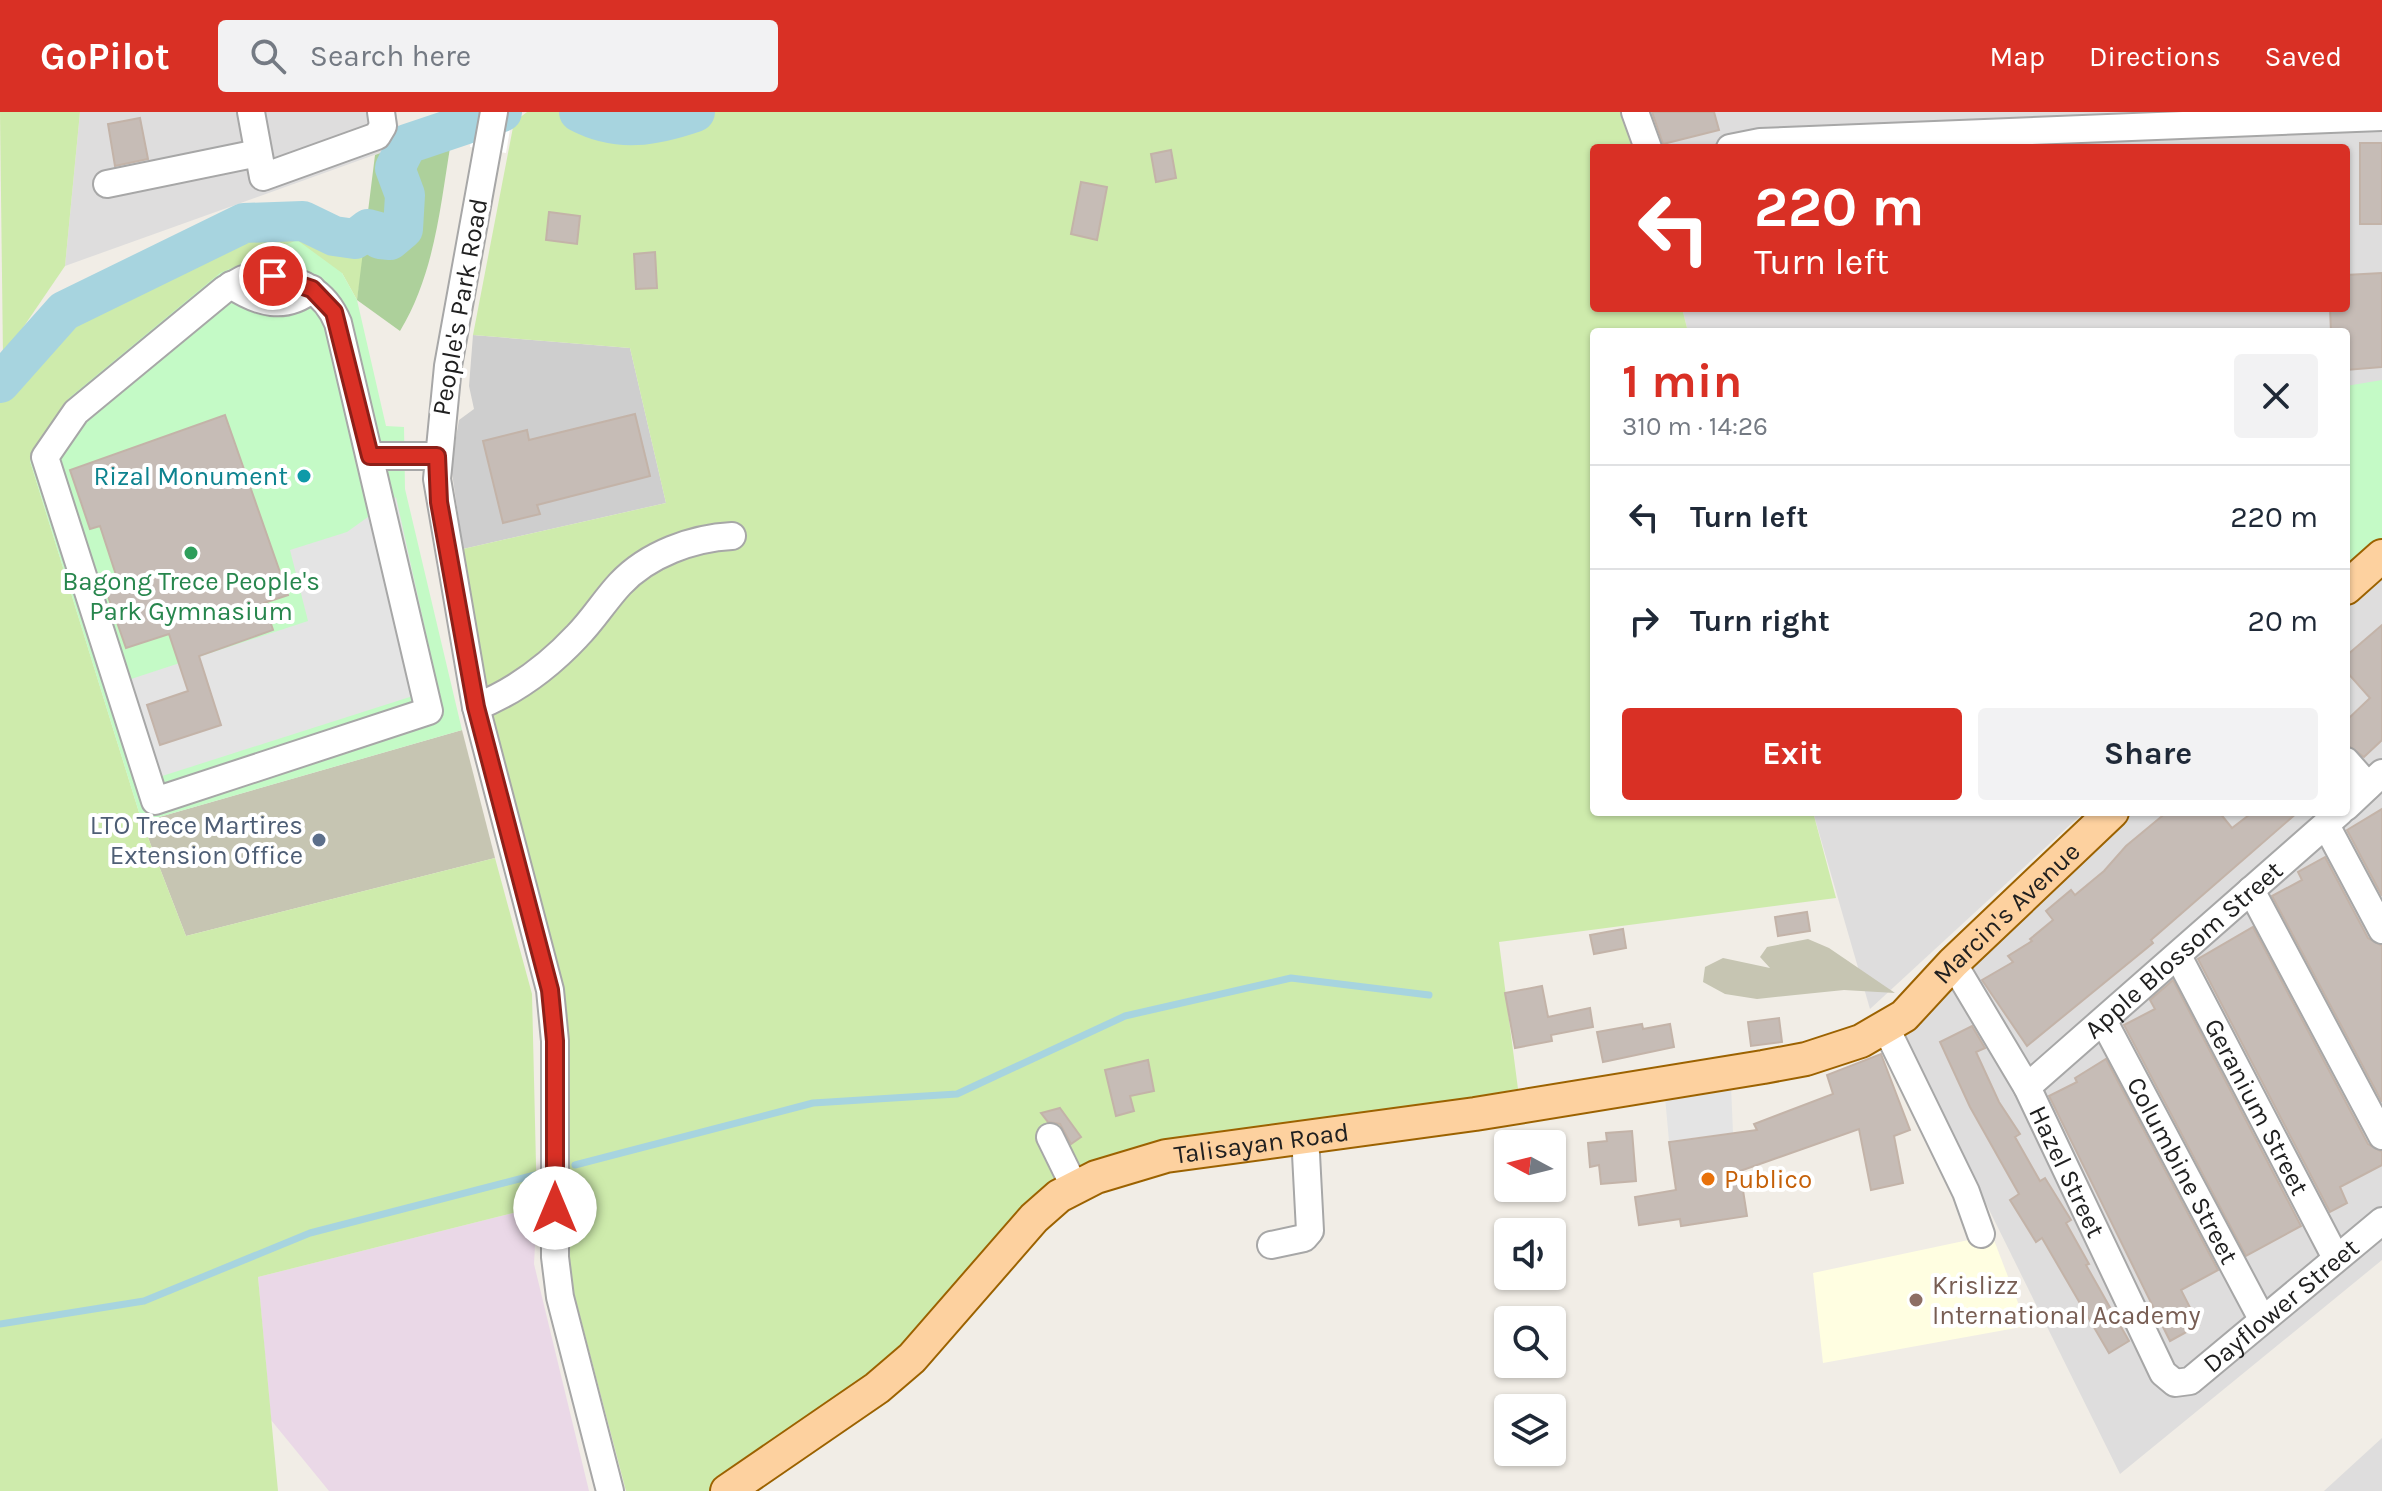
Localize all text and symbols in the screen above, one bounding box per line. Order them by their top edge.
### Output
search box [218,20,778,92]
text: GoPilot [40,34,170,79]
icon: search [246,34,290,78]
text: Search here [310,38,471,74]
text: Map [1990,40,2045,73]
text: Directions [2089,40,2221,73]
text: Saved [2265,40,2342,73]
text: 220 m [1754,174,1925,239]
icon: left [1622,176,1726,280]
street label: People's Park Road [426,196,494,418]
text: Turn left [1754,241,1889,283]
pin [239,242,307,310]
icon: arrive [251,254,295,298]
text: 1 min [1622,353,1742,409]
button: close [2234,354,2318,438]
text: 310 m · 14:26 [1622,411,1768,442]
place label: Rizal Monument [93,461,288,492]
marker: Rizal Monument [295,467,313,485]
icon: left [1622,495,1666,539]
text: Turn left [1690,499,1808,535]
text: 220 m [2230,499,2318,535]
marker: Bagong Trece People's Park Gymnasium [182,544,200,562]
place label: Bagong Trece People's Park Gymnasium [62,566,320,627]
icon: right [1622,599,1666,643]
text: Turn right [1690,603,1830,639]
text: 20 m [2248,603,2318,639]
button: Exit [1622,708,1962,800]
button: Share [1978,708,2318,800]
place label: LTO Trece Martires Extension Office [90,810,303,871]
marker: LTO Trece Martires Extension Office [310,831,328,849]
street label: Marcin's Avenue [1926,835,2086,990]
street label: Apple Blossom Street [2078,854,2289,1045]
street label: Geranium Street [2198,1013,2316,1200]
street label: Columbine Street [2121,1072,2245,1269]
street label: Hazel Street [2023,1101,2112,1243]
street label: Talisayan Road [1172,1116,1351,1170]
north arrow [1494,1130,1566,1202]
map controls [1494,1130,1566,1466]
place label: Publico [1724,1164,1812,1195]
position arrow [513,1166,597,1250]
marker: Publico [1699,1170,1717,1188]
button: sound [1494,1218,1566,1290]
street label: Dayflower Street [2197,1231,2365,1379]
place label: Krislizz International Academy [1932,1270,2201,1331]
marker: Krislizz International Academy [1907,1291,1925,1309]
button: search [1494,1306,1566,1378]
button: layers [1494,1394,1566,1466]

